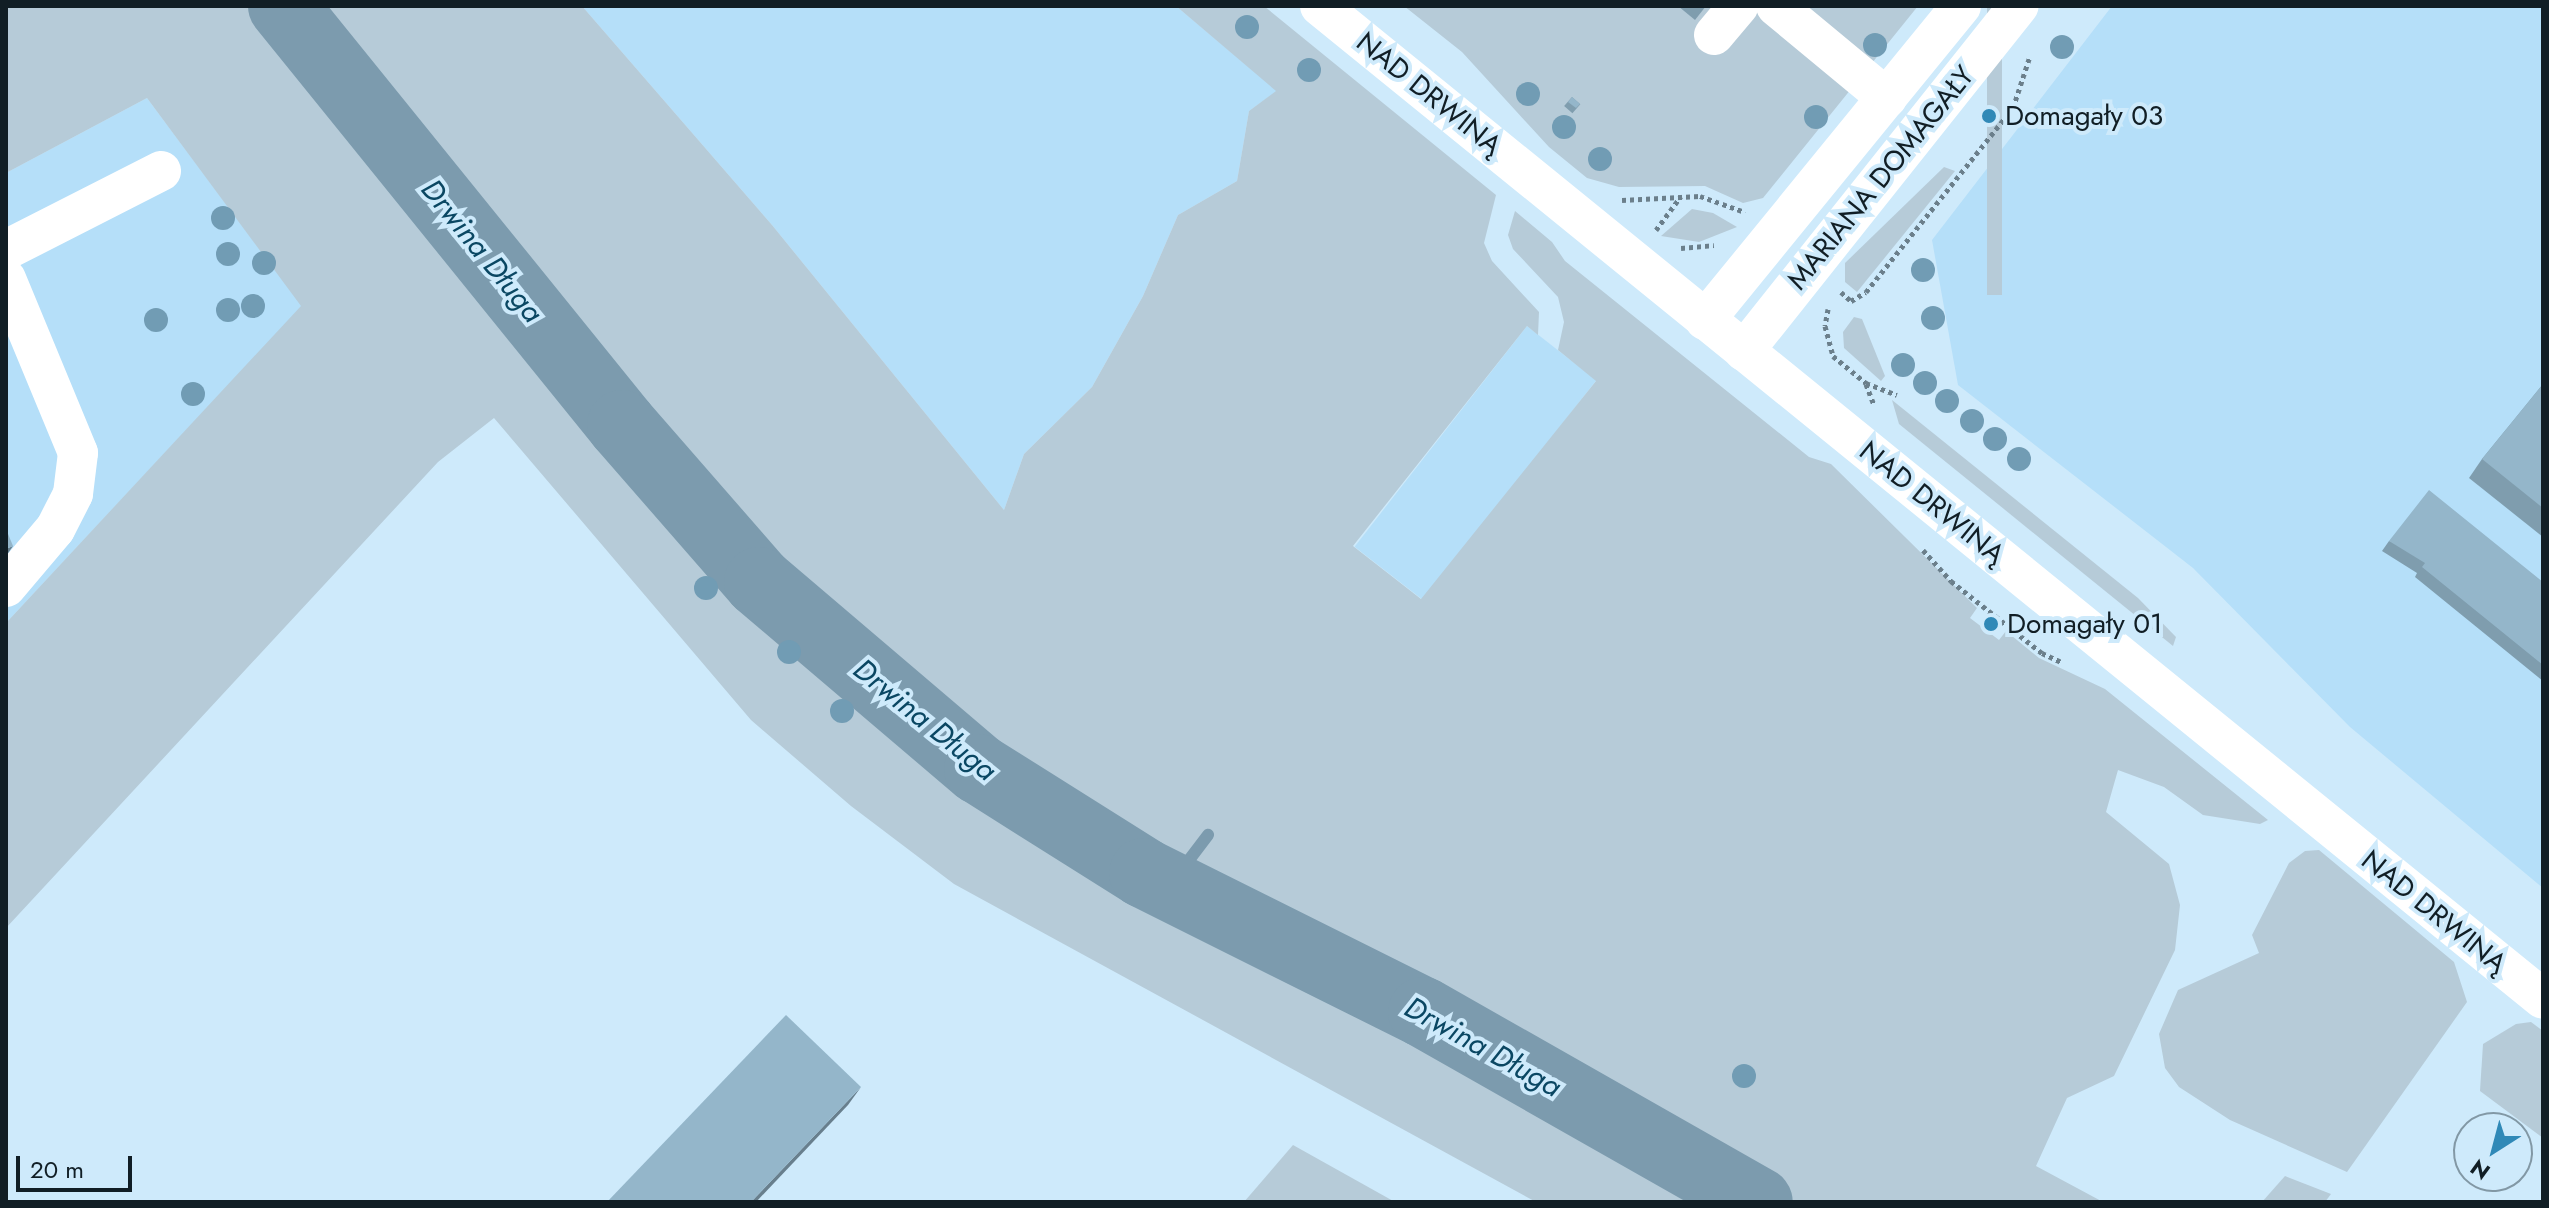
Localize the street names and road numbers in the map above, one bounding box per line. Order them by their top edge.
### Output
street label: NAD DRWINĄ [1350,25,1508,163]
street label: MARIANA DOMAGAŁY [1780,59,1982,297]
street label: NAD DRWINĄ [1853,434,2011,572]
street label: NAD DRWINĄ [2355,843,2513,981]

